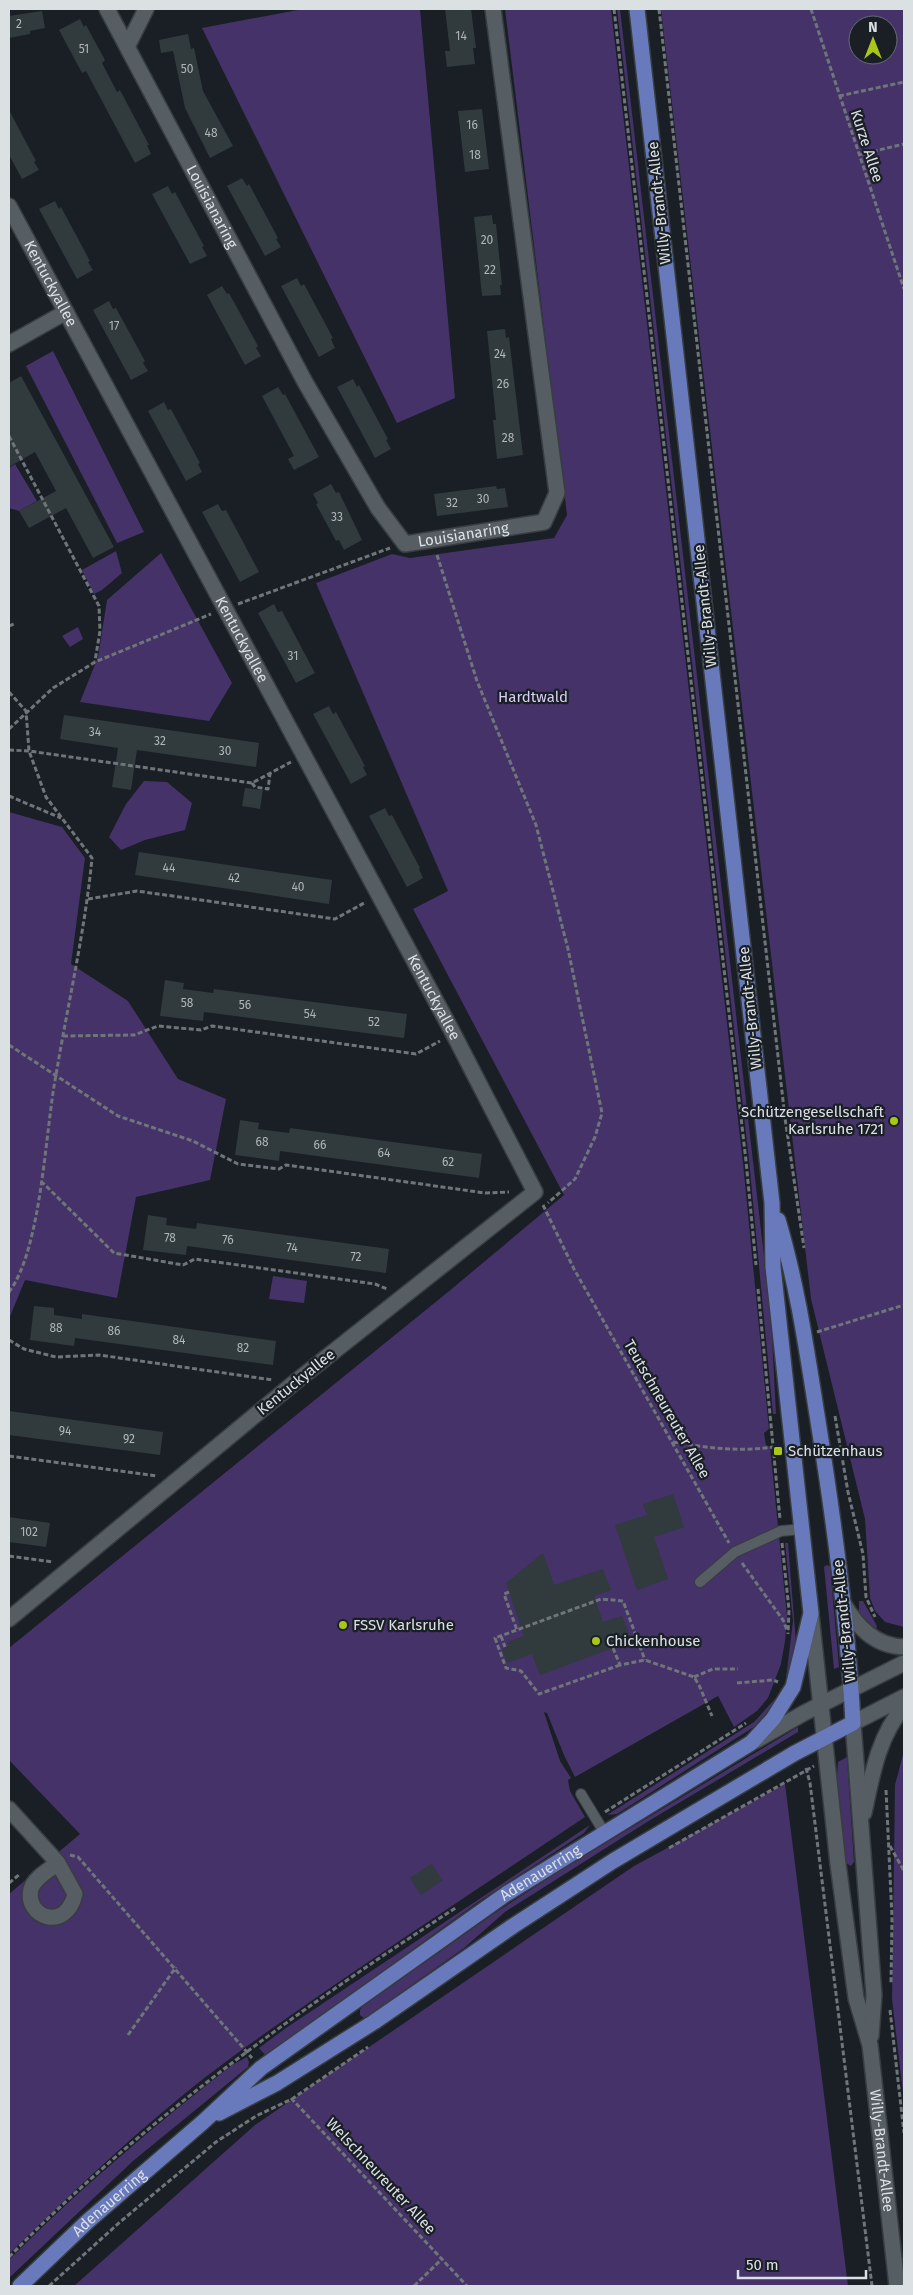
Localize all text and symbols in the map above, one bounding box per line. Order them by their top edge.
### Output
north arrow [848,15,898,65]
house number: 2 [16,17,22,31]
text: N [868,19,878,36]
house number: 14 [455,29,467,43]
house number: 51 [79,42,89,56]
house number: 50 [181,62,194,76]
street label: Kurze Allee [847,107,887,185]
house number: 16 [466,118,478,132]
house number: 48 [205,126,218,140]
street label: Willy-Brandt-Allee [644,141,674,265]
house number: 18 [469,148,481,162]
street label: Louisianaring [183,162,242,252]
house number: 20 [481,233,494,247]
street label: Kentuckyallee [20,237,81,330]
house number: 22 [484,263,496,277]
house number: 17 [109,319,119,333]
house number: 24 [494,347,507,361]
house number: 26 [497,377,509,391]
house number: 28 [502,431,515,445]
house number: 30 [477,492,490,506]
house number: 32 [446,496,458,510]
house number: 33 [331,510,343,524]
street label: Louisianaring [417,519,510,551]
street label: Willy-Brandt-Allee [690,544,720,668]
street label: Kentuckyallee [211,593,272,686]
house number: 31 [288,649,298,663]
park label: Hardtwald [498,688,568,706]
house number: 34 [89,725,102,739]
house number: 32 [154,734,166,748]
house number: 30 [219,744,232,758]
house number: 44 [163,861,176,875]
house number: 42 [228,871,240,885]
house number: 40 [291,880,305,894]
street label: Willy-Brandt-Allee [735,946,765,1070]
street label: Kentuckyallee [403,951,464,1043]
house number: 58 [181,996,194,1010]
house number: 56 [239,998,251,1012]
house number: 54 [304,1007,317,1021]
house number: 52 [368,1015,380,1029]
place label: Schützengesellschaft Karlsruhe 1721 [741,1103,885,1138]
marker: Schützengesellschaft Karlsruhe 1721 [888,1115,900,1127]
house number: 68 [255,1135,269,1149]
house number: 66 [314,1138,326,1152]
house number: 64 [378,1146,391,1160]
house number: 62 [442,1155,454,1169]
house number: 78 [164,1231,176,1245]
house number: 76 [222,1233,234,1247]
house number: 74 [286,1241,298,1255]
house number: 72 [350,1250,362,1264]
house number: 88 [49,1321,63,1335]
house number: 86 [107,1324,121,1338]
house number: 84 [173,1333,186,1347]
street label: Teutschneureuter Allee [620,1337,714,1481]
house number: 82 [237,1341,249,1355]
street label: Kentuckyallee [253,1345,339,1419]
house number: 94 [59,1424,72,1438]
house number: 92 [123,1432,135,1446]
place label: Schützenhaus [788,1442,882,1460]
marker: Schützenhaus [772,1445,784,1457]
house number: 102 [20,1525,38,1539]
street label: Willy-Brandt-Allee [829,1559,859,1683]
place label: FSSV Karlsruhe [353,1616,454,1634]
marker: FSSV Karlsruhe [337,1619,349,1631]
place label: Chickenhouse [606,1632,700,1650]
marker: Chickenhouse [590,1635,602,1647]
street label: Adenauerring [496,1841,585,1905]
street label: Willy-Brandt-Allee [866,2088,898,2213]
street label: Welschneureuter Allee [322,2114,440,2238]
street label: Adenauerring [69,2166,150,2240]
scale bar [738,2248,866,2280]
text: 50 m [746,2256,779,2274]

